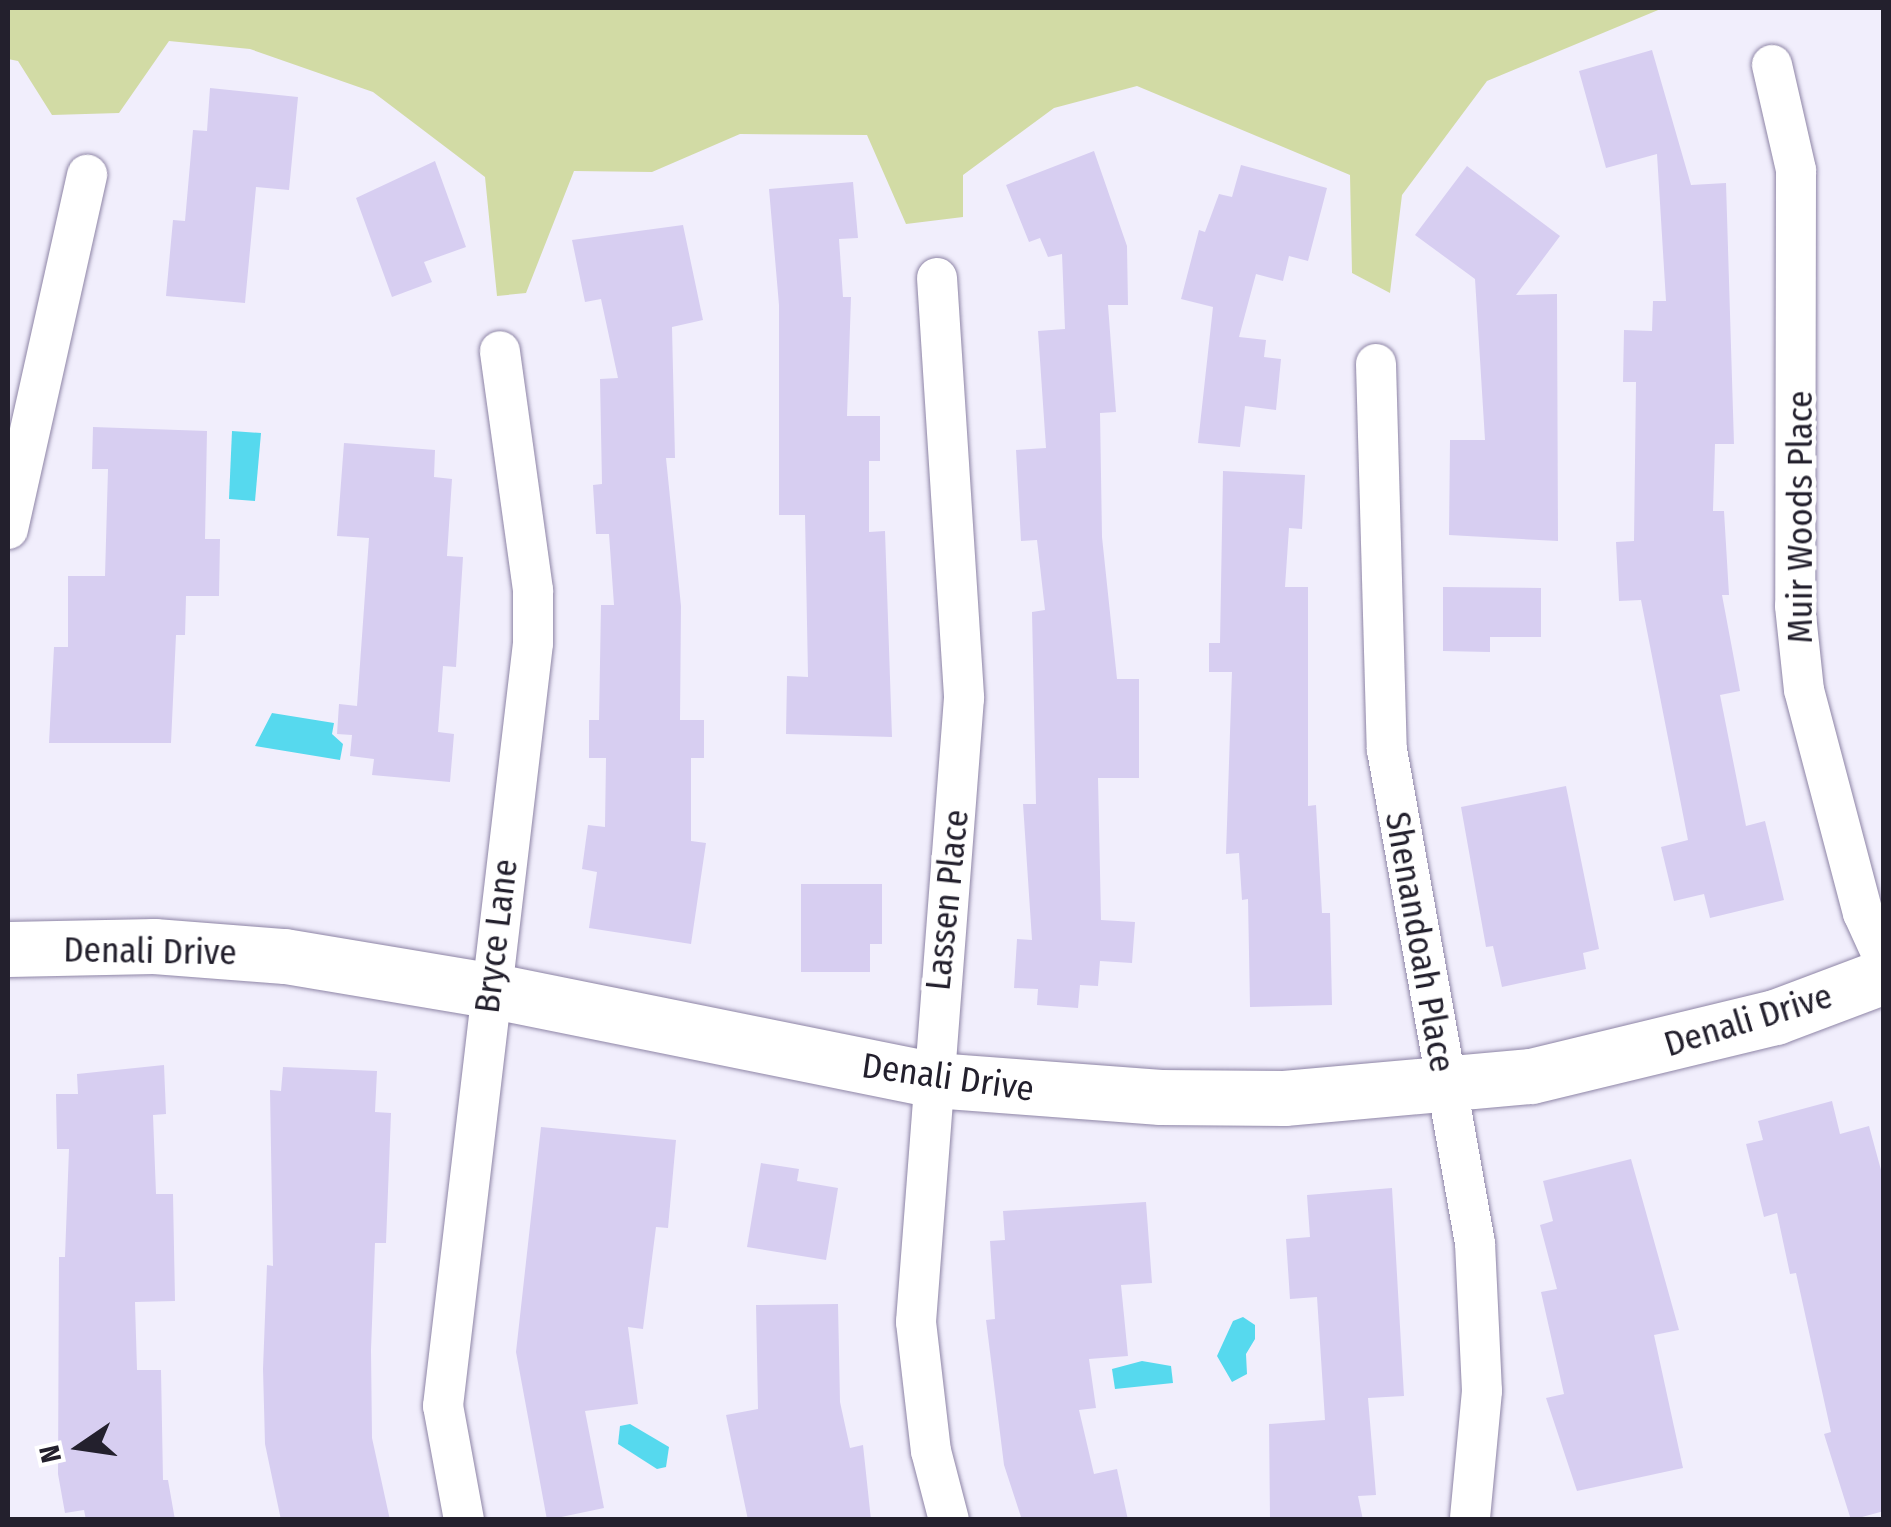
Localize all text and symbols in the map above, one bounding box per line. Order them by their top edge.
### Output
street label: Muir Woods Place [1779,391,1821,643]
street label: Lassen Place [917,808,977,992]
street label: Shenandoah Place [1376,809,1464,1075]
street label: Bryce Lane [466,857,526,1015]
street label: Denali Drive [63,928,237,974]
street label: Denali Drive [1659,975,1837,1065]
street label: Denali Drive [859,1044,1037,1110]
north arrow [30,1397,130,1497]
text: N [32,1442,68,1466]

